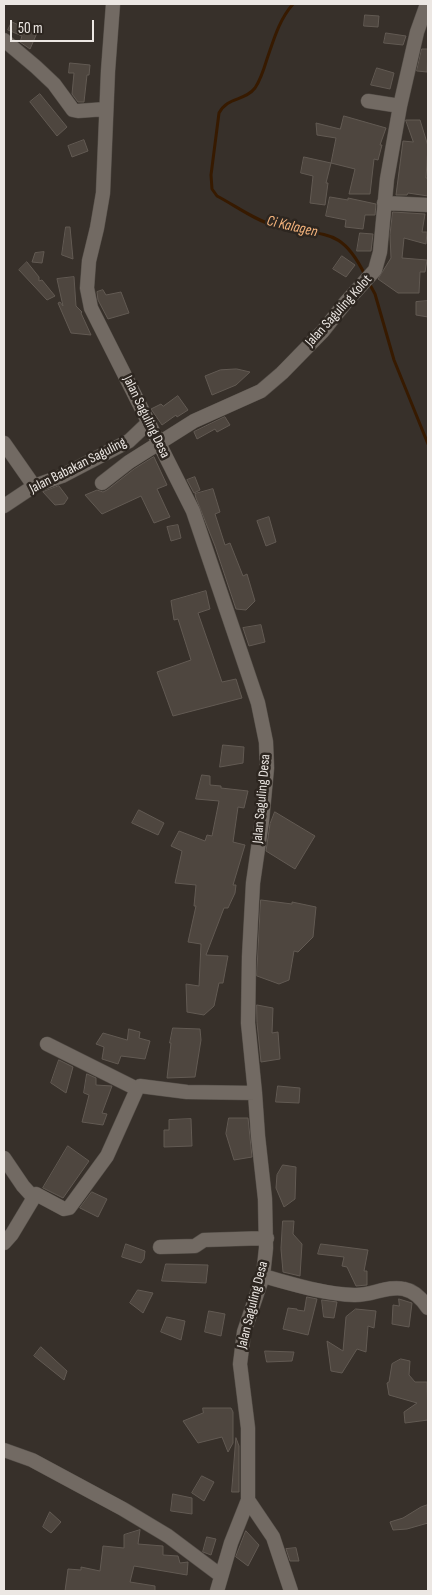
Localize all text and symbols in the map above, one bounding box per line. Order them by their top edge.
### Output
scale bar [12,10,96,42]
text: 50 m [18,19,43,38]
water label: Ci Kalagen [265,212,319,242]
street label: Jalan Saguling Kolot [302,271,376,351]
street label: Jalan Saguling Desa [119,373,173,461]
street label: Jalan Babakan Saguling [27,434,129,498]
street label: Jalan Saguling Desa [250,754,274,844]
street label: Jalan Saguling Desa [234,1260,272,1350]

